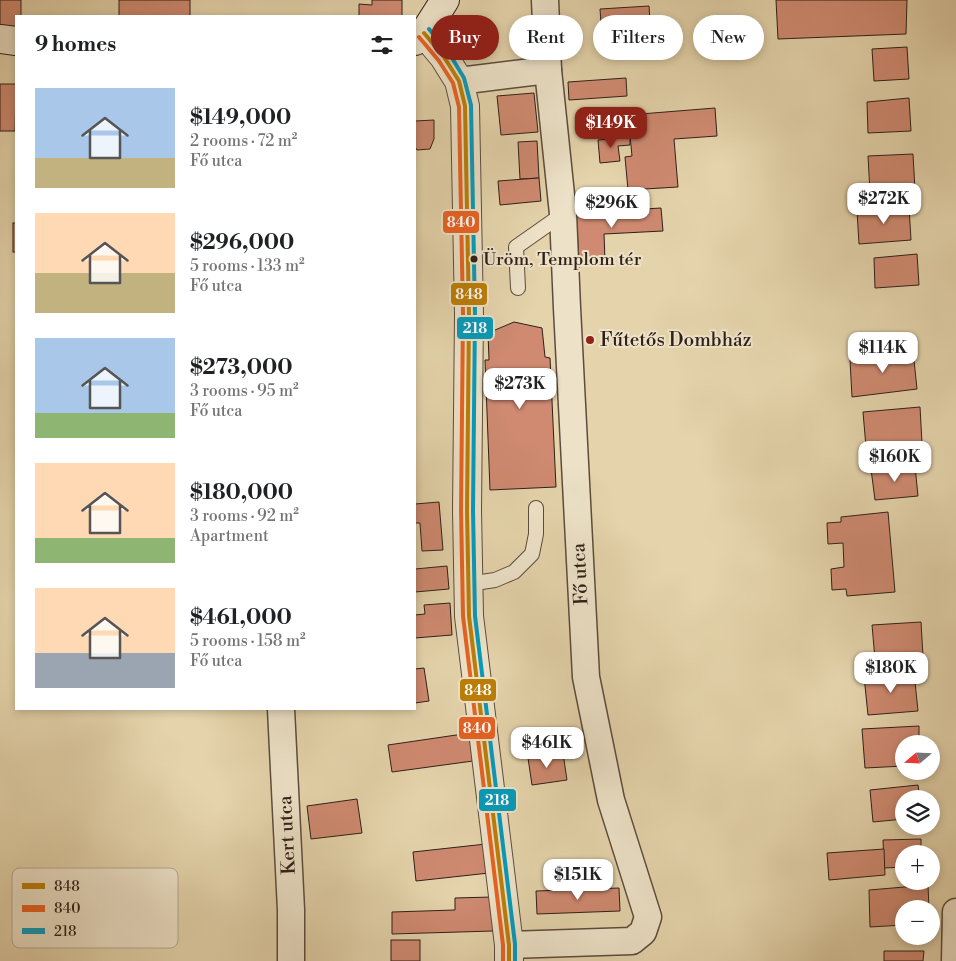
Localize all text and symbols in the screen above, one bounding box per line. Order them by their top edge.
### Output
chip: Buy [431,15,499,60]
chip: Rent [509,15,583,60]
chip: Filters [593,15,683,60]
chip: New [693,15,764,60]
icon: filters [368,31,396,59]
text: 9 homes [35,32,116,58]
text: $149,000 [190,105,291,131]
pin: $149K [576,106,646,149]
icon: home [75,108,135,168]
text: $149K [586,113,636,133]
text: 2 rooms · 72 m² [190,131,297,151]
text: Fő utca [190,151,242,171]
pin: $272K [849,182,919,225]
pin: $296K [577,186,647,229]
text: $272K [858,189,910,209]
text: $296K [586,193,638,213]
line badge: 840 [442,210,480,234]
text: 840 [447,214,475,232]
text: $296,000 [190,230,294,256]
icon: home [75,233,135,293]
place label: Üröm, Templom tér [483,248,642,271]
marker: Üröm, Templom tér [469,254,479,264]
text: 5 rooms · 133 m² [190,256,305,276]
text: Fő utca [190,276,242,296]
line badge: 848 [450,282,488,306]
text: 848 [455,286,483,304]
line badge: 218 [456,316,494,340]
text: 218 [463,320,487,338]
place label: Fűtetős Dombház [600,328,752,352]
pin: $114K [848,332,918,374]
marker: Fűtetős Dombház [584,334,596,346]
text: $114K [859,338,907,358]
text: $273,000 [190,355,292,381]
icon: home [75,358,135,418]
pin: $273K [485,368,555,410]
text: $273K [494,374,546,394]
text: 3 rooms · 95 m² [190,381,299,401]
text: Fő utca [190,401,242,421]
pin: $160K [860,440,930,483]
text: $160K [869,447,921,467]
text: $180,000 [190,480,293,506]
icon: home [75,483,135,543]
text: 3 rooms · 92 m² [190,506,299,526]
text: Apartment [190,526,269,546]
street label: Fő utca [566,542,594,606]
text: $461,000 [190,605,292,631]
icon: home [75,608,135,668]
text: 5 rooms · 158 m² [190,631,306,651]
text: Fő utca [190,651,242,671]
pin: $180K [856,652,926,694]
text: $180K [865,658,917,678]
line badge: 848 [459,678,497,702]
text: 848 [464,682,492,700]
line badge: 840 [458,716,496,740]
text: 840 [463,720,491,738]
pin: $461K [512,726,582,769]
text: $461K [522,733,572,753]
north arrow [895,735,940,780]
map controls [895,735,940,945]
line badge: 218 [478,788,517,812]
button: layers [895,790,940,835]
text: 218 [485,792,509,810]
street label: Kert utca [273,794,301,875]
button: + [895,845,940,890]
pin: $151K [543,858,613,901]
text: $151K [554,865,602,885]
legend [12,868,178,948]
text: 848 [54,878,80,896]
text: 840 [54,900,80,918]
button: − [895,900,940,945]
text: 218 [54,923,76,941]

